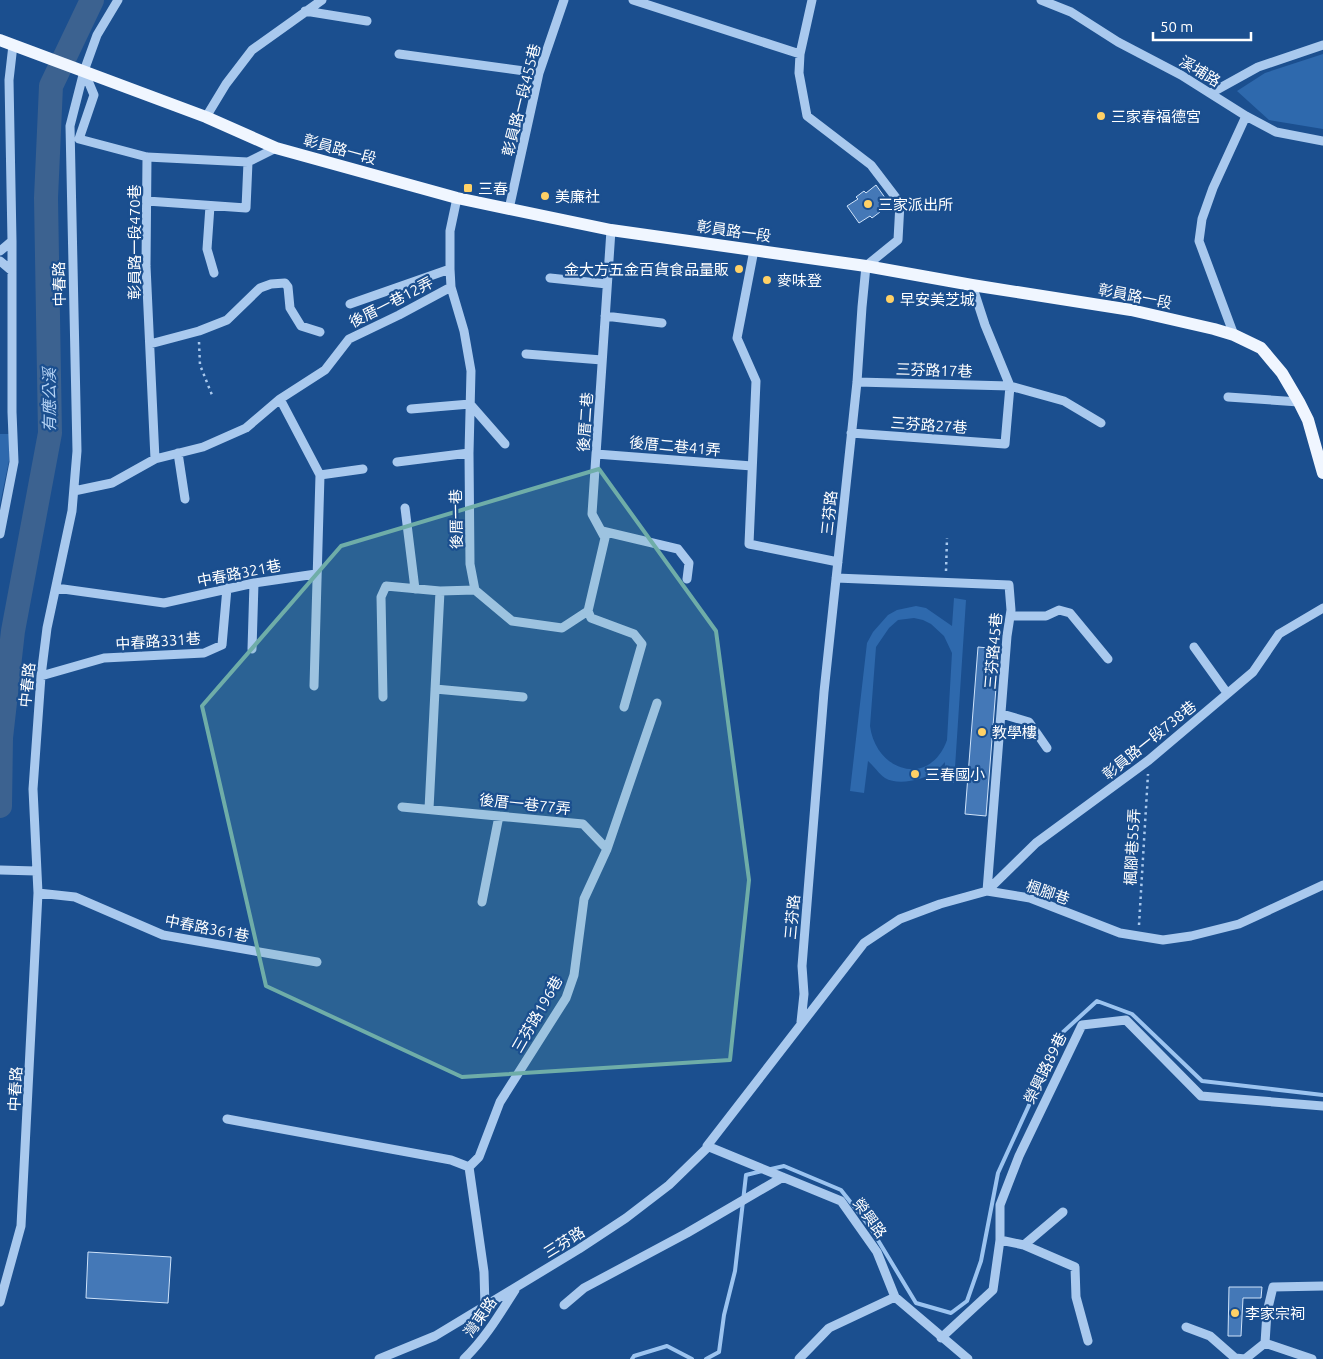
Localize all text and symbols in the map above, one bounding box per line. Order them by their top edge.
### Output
scale bar [1153,10,1250,42]
text: 50 m [1160,18,1193,35]
street label: 彰員路一段455巷 [499,42,543,158]
street label: 溪埔路 [1176,52,1224,90]
place label: 三家春福德宮 [1111,108,1201,125]
marker: 三家春福德宮 [1095,110,1107,122]
street label: 彰員路一段 [302,131,378,167]
place label: 三春 [478,180,508,197]
marker: 三春 [462,182,474,194]
street label: 彰員路一段470巷 [126,184,143,300]
place label: 美廉社 [555,188,600,205]
marker: 美廉社 [539,190,551,202]
place label: 三家派出所 [878,196,953,213]
marker: 三家派出所 [862,198,874,210]
street label: 彰員路一段 [696,217,772,245]
street label: 中春路 [50,261,68,307]
place label: 金大方五金百貨食品量販 [564,261,729,278]
marker: 金大方五金百貨食品量販 [733,263,745,275]
place label: 麥味登 [777,272,822,289]
street label: 後厝一巷12弄 [346,274,436,330]
marker: 麥味登 [761,274,773,286]
street label: 彰員路一段 [1097,280,1173,312]
place label: 早安美芝城 [900,291,975,308]
marker: 早安美芝城 [884,293,896,305]
street label: 三芬路17巷 [895,360,973,380]
water label: 有應公溪 [40,366,58,432]
street label: 後厝二巷 [574,391,596,453]
street label: 三芬路27巷 [890,414,968,436]
street label: 後厝二巷41弄 [628,434,722,458]
street label: 後厝一巷 [447,489,465,549]
street label: 三芬路 [818,490,840,536]
street label: 中春路321巷 [195,557,283,589]
street label: 三芬路45巷 [981,612,1005,690]
street label: 中春路331巷 [115,630,201,652]
street label: 中春路 [16,662,38,708]
street label: 彰員路一段738巷 [1099,697,1199,783]
place label: 教學樓 [992,724,1037,741]
marker: 教學樓 [976,726,988,738]
place label: 三春國小 [925,766,985,783]
marker: 三春國小 [909,768,921,780]
street label: 後厝一巷77弄 [478,791,572,817]
street label: 楓腳巷55弄 [1121,808,1143,886]
street label: 楓腳巷 [1024,877,1072,907]
street label: 三芬路 [782,894,802,940]
street label: 中春路361巷 [163,912,251,944]
street label: 三芬路196巷 [508,973,566,1055]
street label: 榮興路89巷 [1021,1030,1069,1106]
street label: 中春路 [5,1066,25,1112]
street label: 榮興路 [850,1195,890,1241]
street label: 三芬路 [540,1223,588,1261]
street label: 灣東路 [460,1294,500,1340]
place label: 李家宗祠 [1245,1305,1305,1322]
marker: 李家宗祠 [1229,1307,1241,1319]

